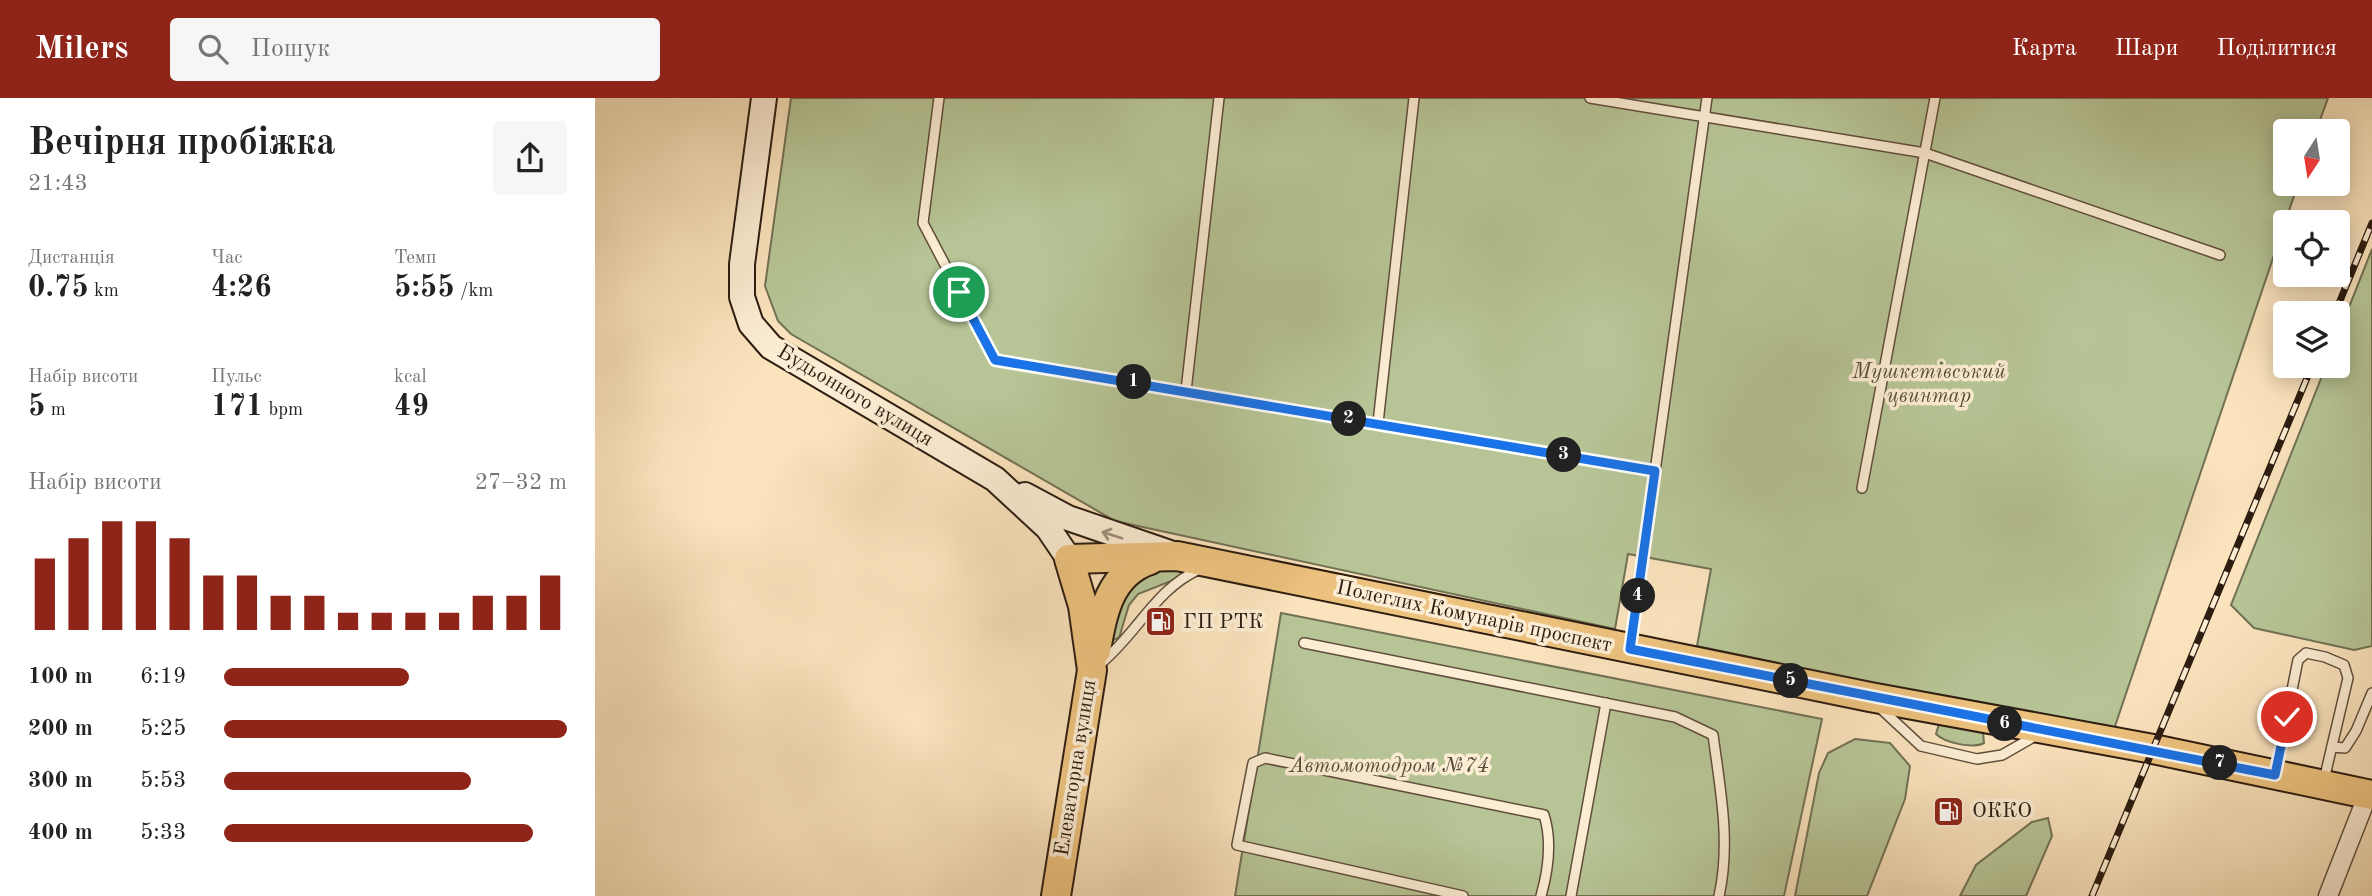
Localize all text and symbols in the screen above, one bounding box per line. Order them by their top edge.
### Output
search box [170,18,660,81]
icon: search [194,30,232,68]
text: Milers [35,33,128,66]
text: Пошук [250,36,330,62]
text: Карта [2012,37,2077,61]
text: Шари [2115,37,2178,61]
text: Поділитися [2216,37,2337,61]
north arrow [2273,119,2350,196]
map controls [2273,119,2350,378]
button: share [493,121,567,195]
text: Вечірня пробіжка [28,125,336,163]
text: 21:43 [28,172,88,195]
button: locate [2273,210,2350,287]
text: Дистанція [28,249,115,268]
text: Час [211,249,243,268]
text: Темп [394,249,436,268]
pin [929,262,989,322]
text: 0.75 [28,273,89,303]
text: 4:26 [211,273,272,303]
text: 5:55 [394,273,455,303]
icon: arrive [940,273,978,311]
text: km [89,282,119,301]
text: /km [455,282,493,301]
button: layers [2273,301,2350,378]
street label: Будьонного вулиця [773,341,937,451]
park label: Мушкетівський цвинтар [1851,362,2006,407]
pin: 1 [1117,364,1151,400]
text: Набір висоти [28,368,138,387]
text: Пульс [211,368,262,387]
text: kcal [394,368,427,387]
text: 1 [1128,372,1139,391]
text: 5 [28,392,45,422]
text: 171 [211,392,263,422]
text: 49 [394,392,429,422]
text: m [45,401,66,420]
text: bpm [263,401,303,420]
pin: 2 [1331,402,1367,436]
text: 2 [1343,409,1354,428]
pin: 3 [1546,438,1581,472]
text: 3 [1558,445,1569,464]
text: Набір висоти [28,471,162,494]
text: 27–32 m [475,471,567,494]
one-way arrow [1102,527,1124,540]
street label: Полеглих Комунарів проспект [1334,577,1614,657]
pin: 4 [1621,578,1655,614]
text: 4 [1632,586,1643,605]
fuel station icon: ГП РТК [1143,605,1177,639]
place label: ГП РТК [1183,612,1264,633]
pin: 5 [1773,664,1809,698]
text: 100 m [28,665,93,688]
text: 6:19 [140,665,186,688]
text: 5 [1785,671,1796,690]
street label: Елеваторна вулиця [1052,678,1100,858]
pin [2257,687,2317,747]
icon: check [2268,698,2306,736]
pin: 6 [1987,706,2023,742]
text: 6 [1999,714,2010,733]
text: 200 m [28,717,93,740]
text: 5:25 [140,717,186,740]
pin: 7 [2203,746,2237,780]
text: 7 [2214,753,2225,772]
park label: Автомотодром №74 [1288,756,1489,777]
text: 300 m [28,769,93,792]
text: 5:53 [140,769,186,792]
fuel station icon: ОККО [1932,794,1966,828]
place label: ОККО [1972,801,2032,822]
text: 400 m [28,821,93,844]
text: 5:33 [140,821,186,844]

